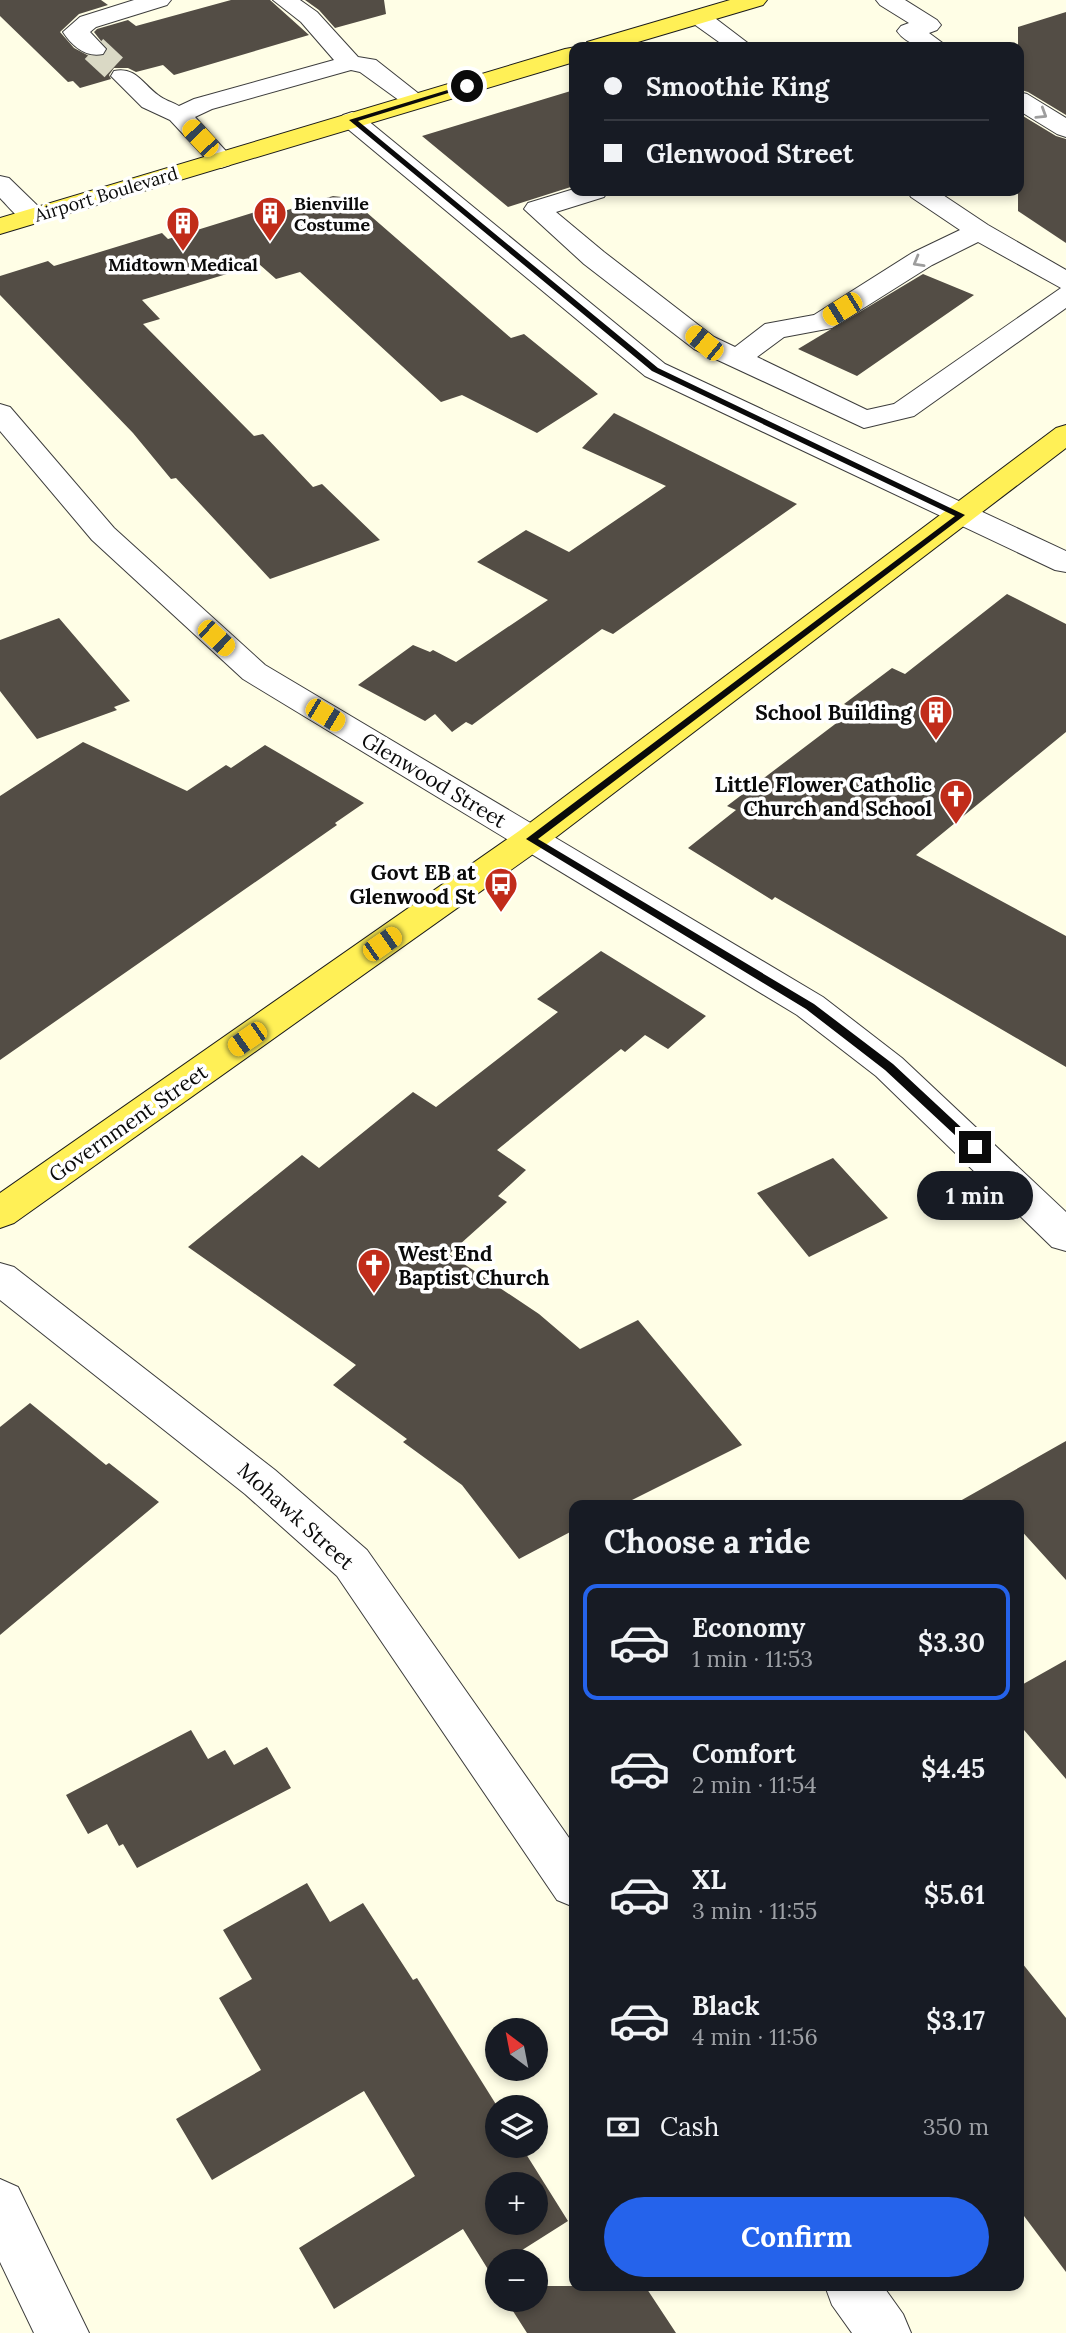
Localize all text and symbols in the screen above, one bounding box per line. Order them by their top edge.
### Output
route start [451,70,483,102]
text: Smoothie King [646,70,829,103]
one-way arrow [1035,106,1048,119]
car [178,115,223,161]
text: Glenwood Street [646,137,853,170]
street label: Airport Boulevard [31,161,181,227]
place label: Bienville Costume [294,192,370,236]
building icon: Bienville Costume [251,194,289,243]
building icon: Midtown Medical [164,204,202,253]
place label: Midtown Medical [108,253,258,276]
one-way arrow [913,254,926,267]
car [819,289,866,329]
car [682,322,727,364]
car [194,616,239,660]
building icon: School Building [917,693,955,742]
car [302,695,349,735]
place label: School Building [755,699,913,726]
street label: Glenwood Street [357,726,512,834]
place label: Little Flower Catholic Church and School [715,771,932,822]
church icon: Little Flower Catholic Church and School [937,777,975,826]
place label: Govt EB at Glenwood St [350,859,476,910]
bus stop icon: Govt EB at Glenwood St [482,865,520,914]
car [359,923,406,965]
car [224,1018,271,1060]
street label: Government Street [43,1058,213,1188]
route end [959,1131,991,1163]
callout: 1 min [917,1172,1033,1220]
text: 1 min [946,1181,1004,1210]
place label: West End Baptist Church [398,1240,550,1291]
church icon: West End Baptist Church [355,1246,393,1295]
street label: Mohawk Street [232,1457,361,1576]
text: Choose a ride [604,1521,811,1562]
icon: car [608,1611,671,1674]
text: Economy [692,1611,805,1644]
text: $3.30 [918,1626,985,1659]
text: 1 min · 11:53 [692,1644,813,1673]
icon: car [608,1737,671,1800]
text: Comfort [692,1737,796,1770]
text: $4.45 [921,1752,985,1785]
text: 2 min · 11:54 [692,1770,817,1799]
icon: car [608,1863,671,1926]
text: XL [692,1863,726,1896]
text: $5.61 [924,1878,985,1911]
text: 3 min · 11:55 [692,1896,817,1925]
icon: car [608,1989,671,2052]
text: Black [692,1989,760,2022]
text: $3.17 [926,2004,985,2037]
north arrow [485,2018,548,2081]
map controls [485,2018,548,2312]
text: 4 min · 11:56 [692,2022,818,2051]
button: layers [485,2095,548,2158]
icon: cash [604,2108,642,2146]
text: Cash [660,2110,719,2143]
text: 350 m [923,2112,989,2141]
button: + [485,2172,548,2235]
button: Confirm [604,2197,989,2277]
button: − [485,2249,548,2312]

